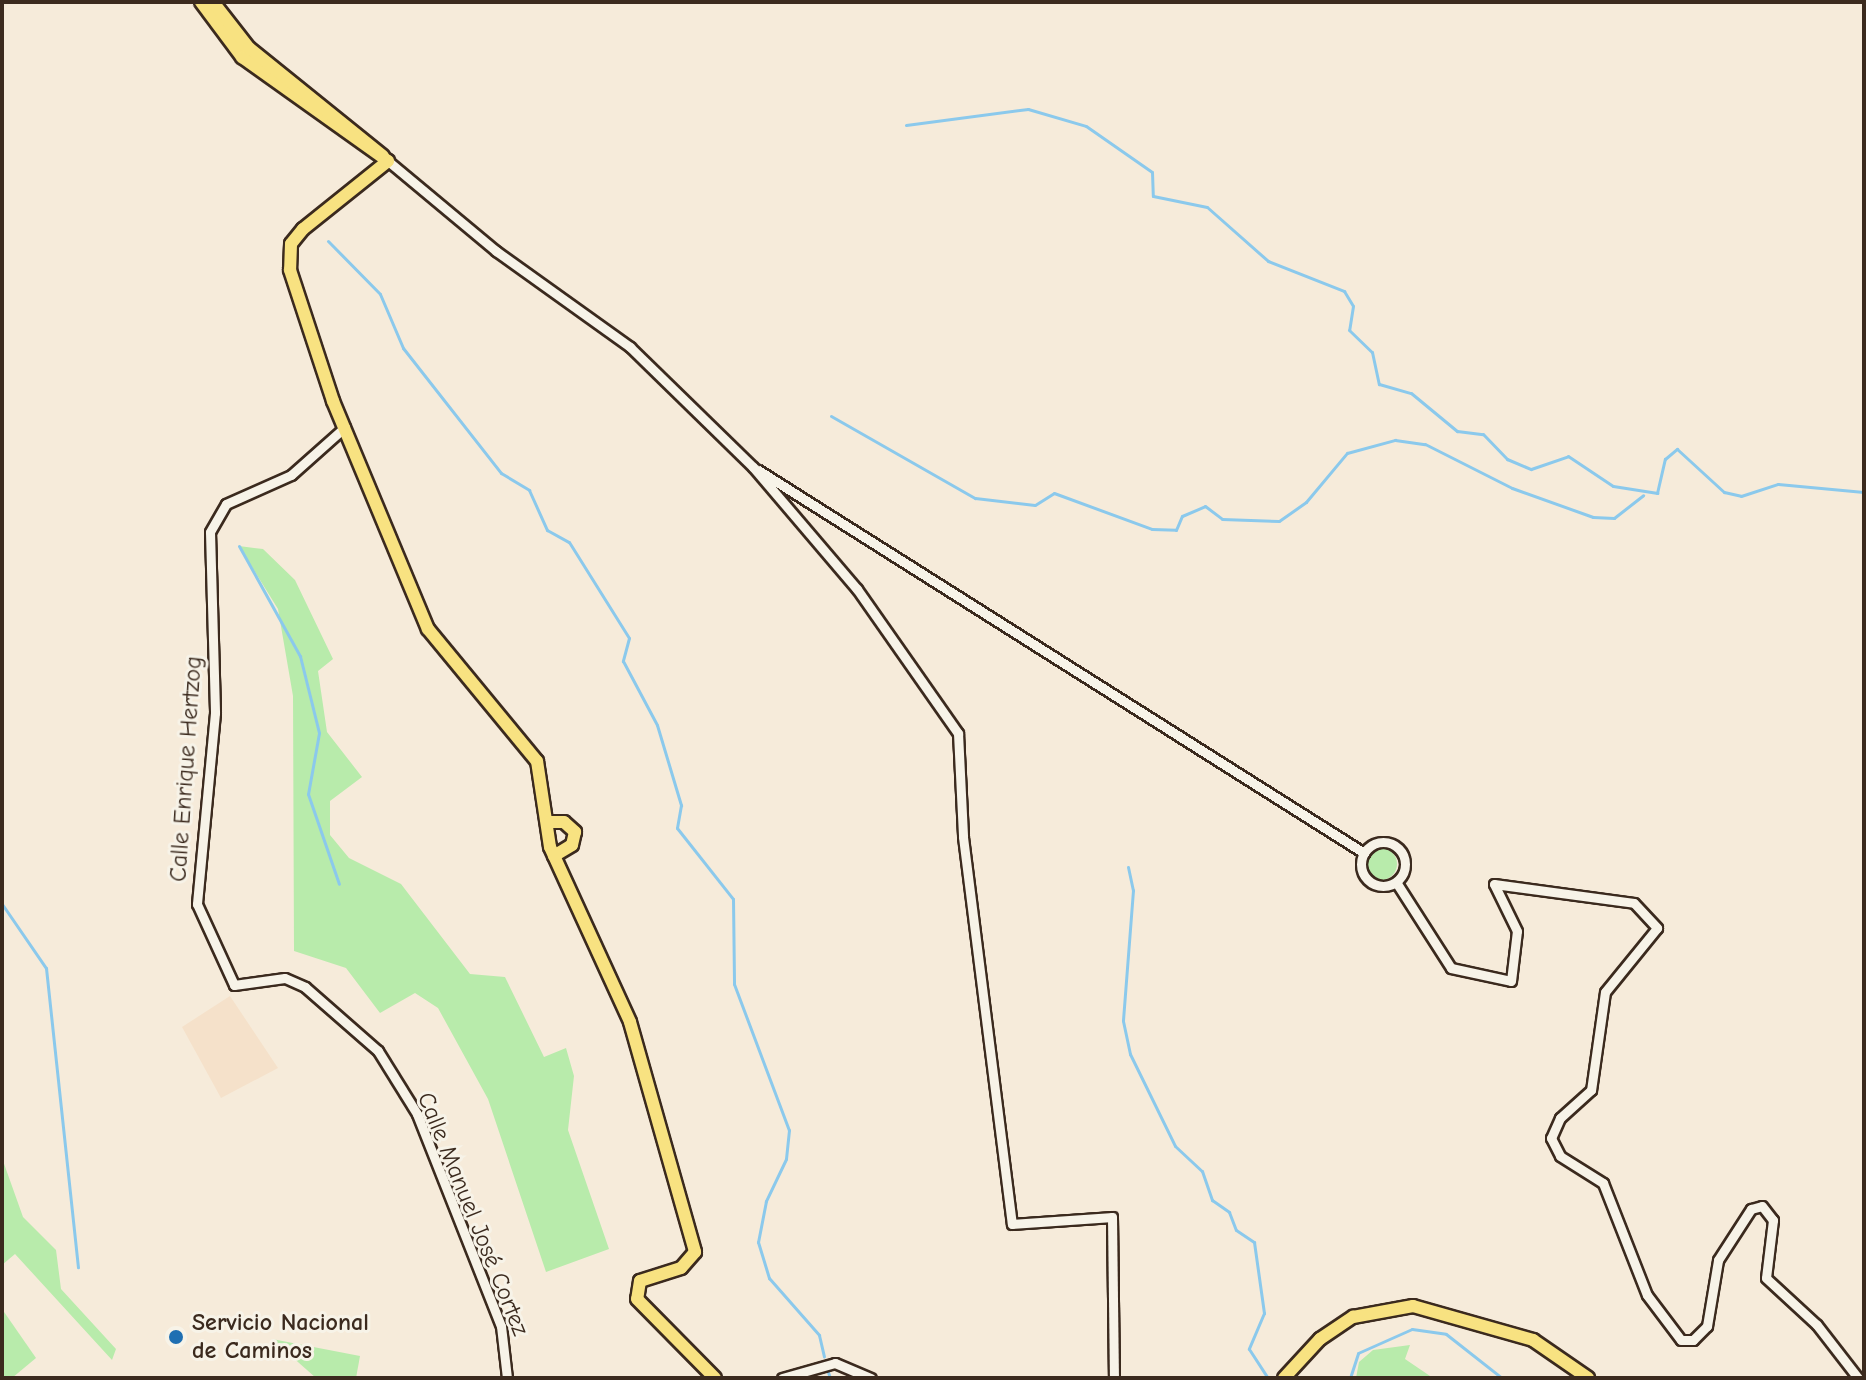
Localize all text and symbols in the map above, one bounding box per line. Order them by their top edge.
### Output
street label: Calle Enrique Hertzog [164,655,208,883]
street label: Calle Manuel José Cortez [411,1088,535,1340]
place label: Servicio Nacional de Caminos [192,1309,369,1365]
marker: Servicio Nacional de Caminos [167,1328,185,1346]

